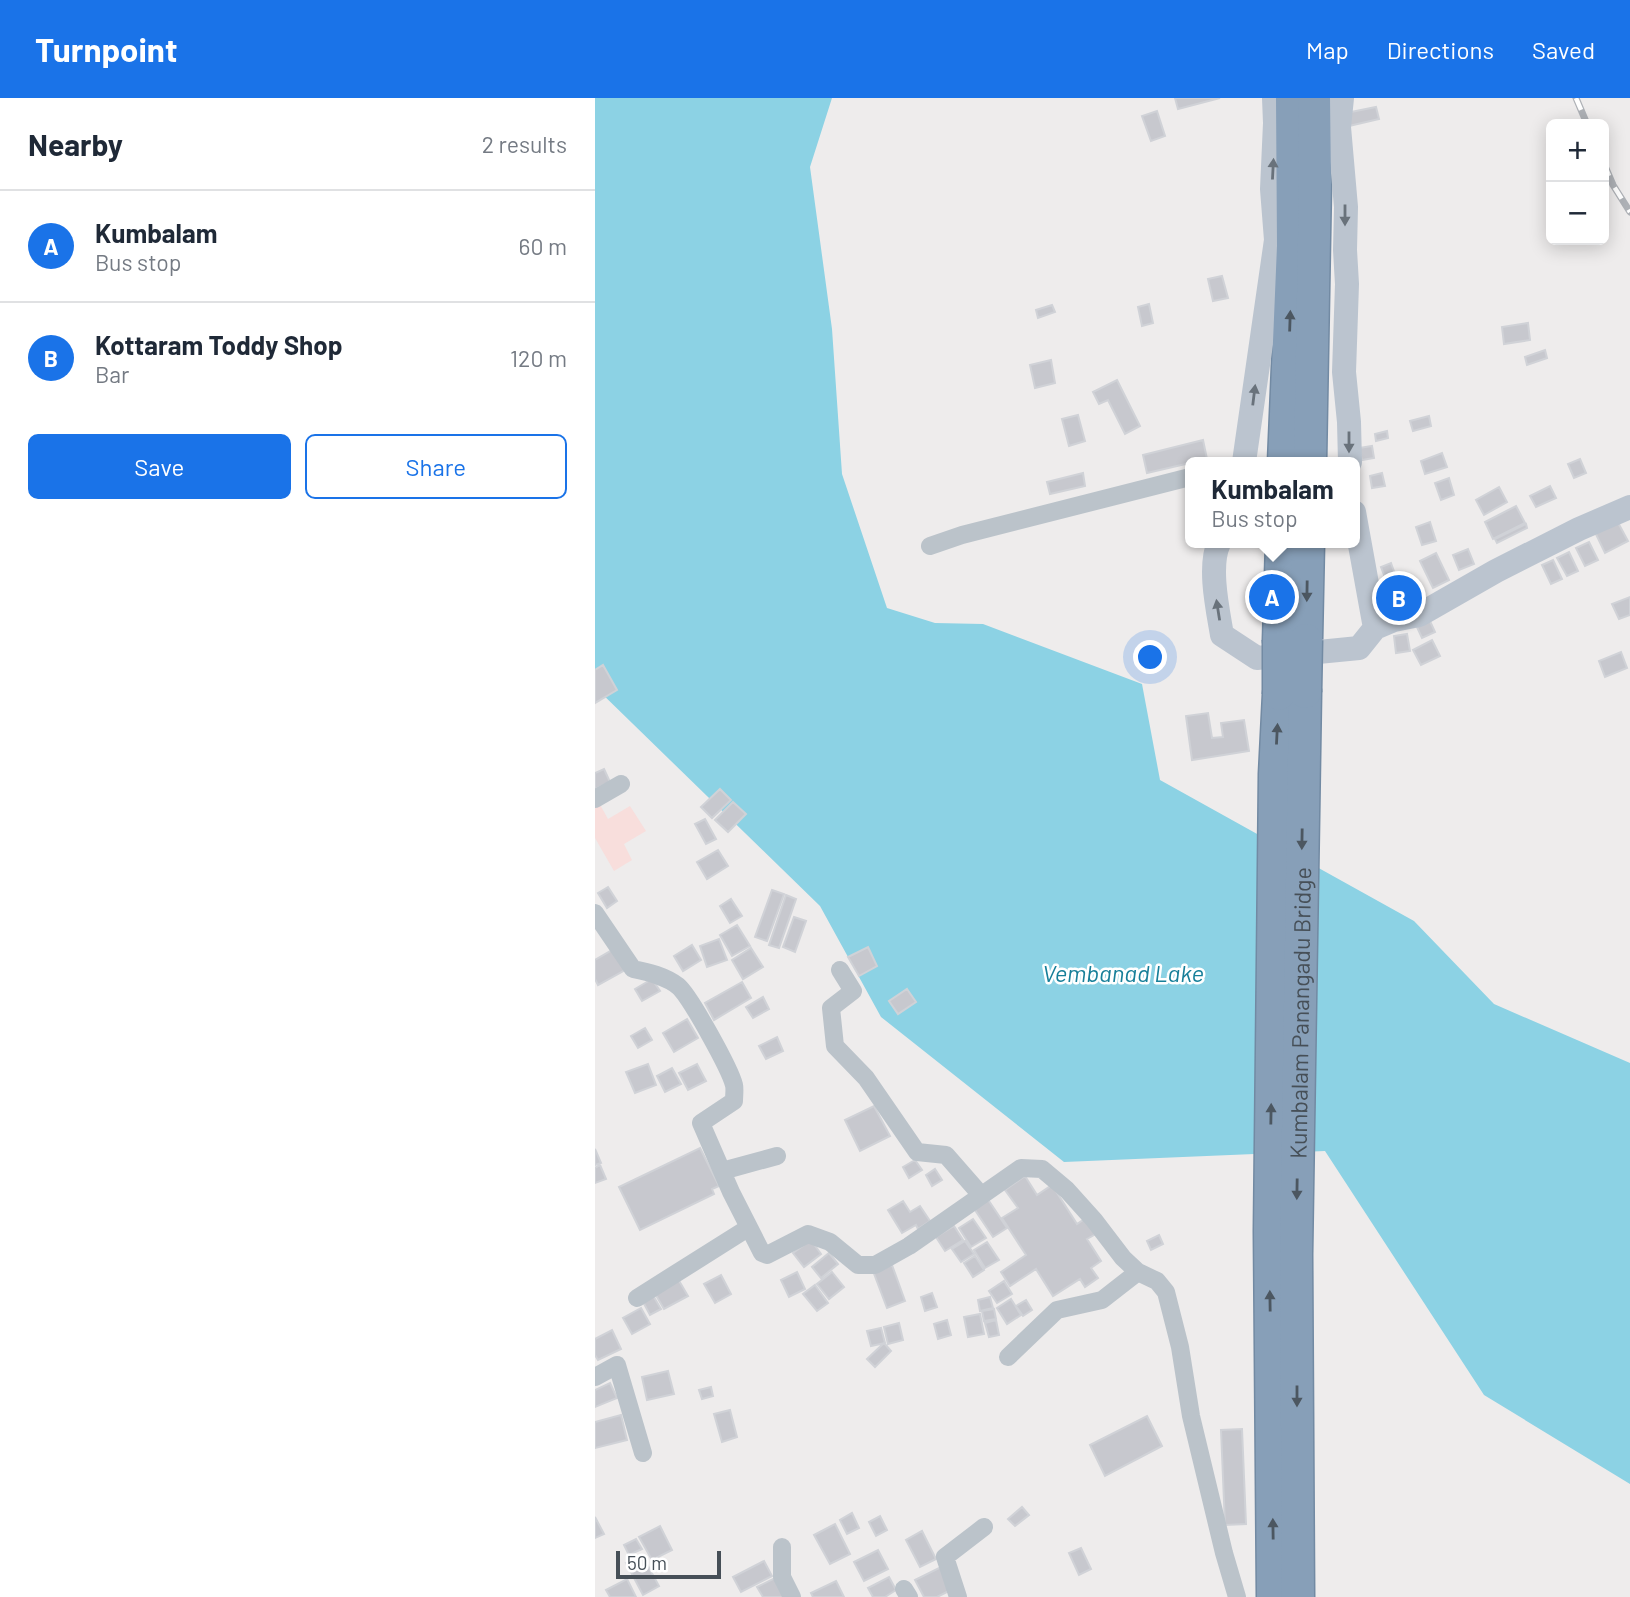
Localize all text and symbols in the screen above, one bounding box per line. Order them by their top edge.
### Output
text: Turnpoint [35,29,177,69]
text: Map [1306,35,1349,64]
text: Directions [1387,35,1494,64]
text: Saved [1532,35,1595,64]
map controls [1546,119,1609,245]
button: + [1546,119,1609,182]
text: Nearby [28,126,123,162]
text: 2 results [482,130,567,158]
one-way arrow [1267,158,1278,180]
button: − [1546,182,1609,245]
one-way arrow [1339,204,1351,226]
text: Kumbalam [95,217,217,248]
text: A [43,232,59,260]
text: 60 m [519,232,567,260]
text: Bus stop [95,248,181,276]
one-way arrow [1285,309,1296,331]
text: Kottaram Toddy Shop [95,329,343,360]
text: B [44,344,58,372]
text: 120 m [510,344,567,372]
text: Bar [95,360,129,388]
one-way arrow [1249,384,1260,406]
one-way arrow [1344,431,1355,453]
button: Save [28,434,291,499]
button: Share [305,434,567,499]
popup [1185,457,1360,548]
text: Kumbalam [1211,473,1334,504]
text: Bus stop [1211,504,1298,532]
pin: A [1249,571,1295,623]
pin: B [1376,572,1422,624]
one-way arrow [1302,581,1313,603]
one-way arrow [1212,598,1223,620]
your location [1133,640,1167,674]
one-way arrow [1272,723,1283,745]
one-way arrow [1296,829,1308,851]
street label: Kumbalam Panangadu Bridge [1284,867,1316,1159]
water label: Vembanad Lake [1042,958,1204,987]
one-way arrow [1265,1103,1277,1125]
one-way arrow [1291,1179,1303,1201]
one-way arrow [1264,1290,1276,1312]
one-way arrow [1291,1385,1302,1407]
one-way arrow [1267,1518,1278,1540]
scale bar [616,1548,721,1580]
text: 50 m [627,1551,667,1574]

